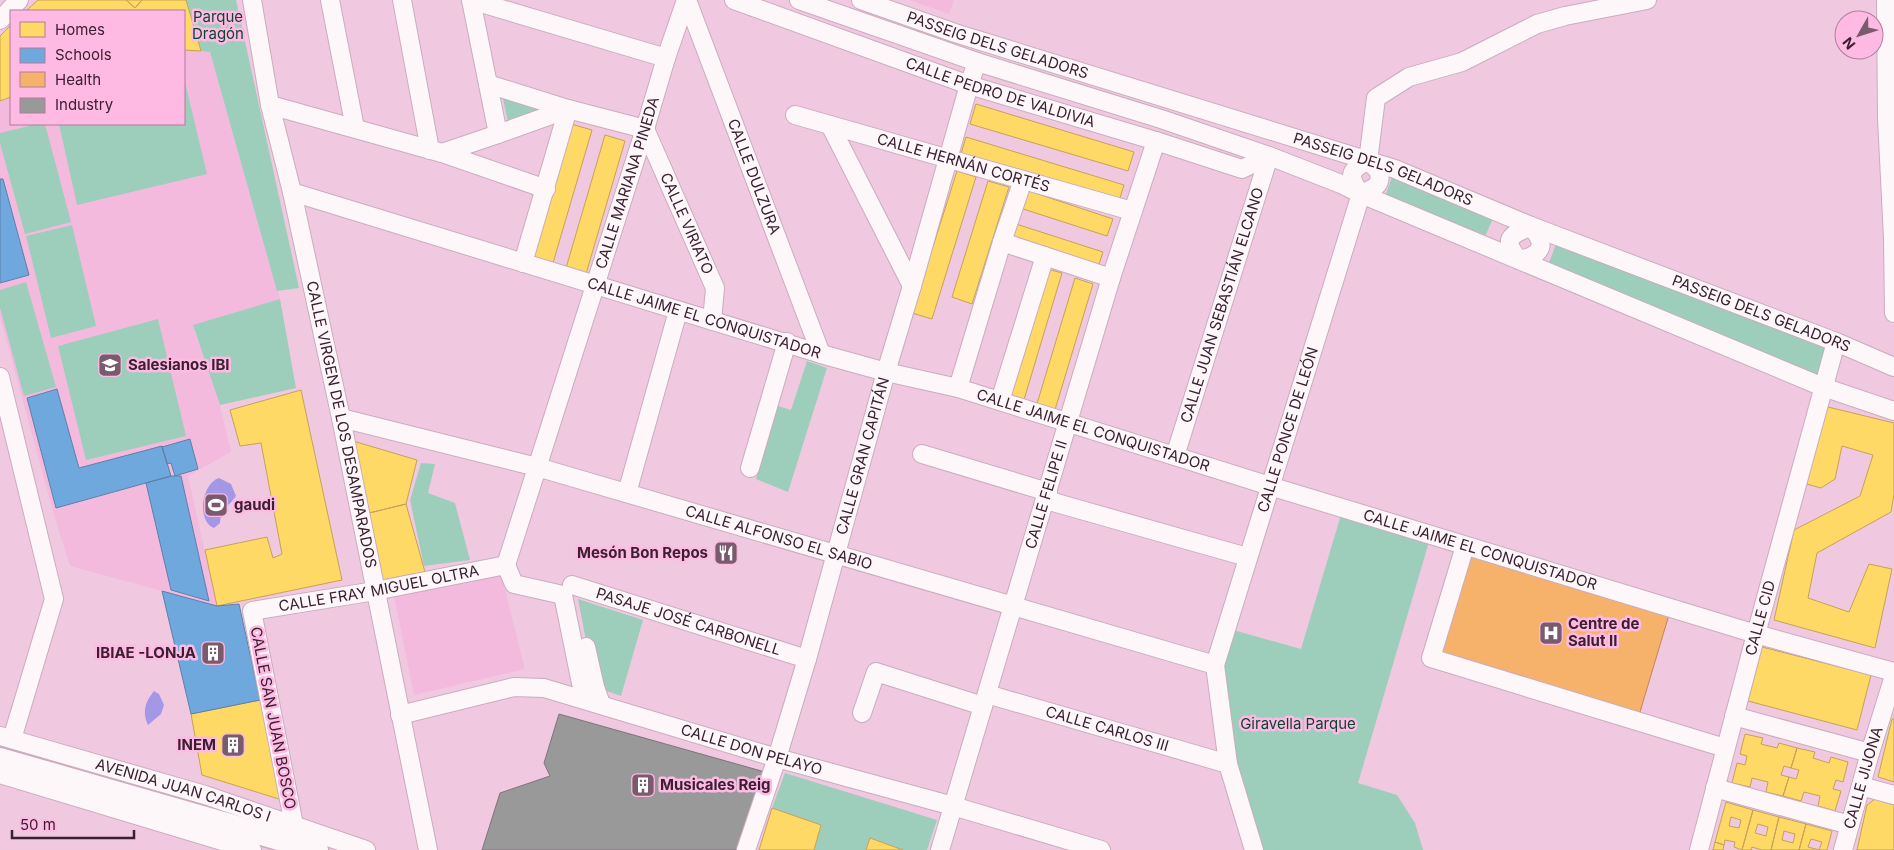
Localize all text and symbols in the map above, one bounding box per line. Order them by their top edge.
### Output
park label: Parque Dragón [192,7,244,43]
street label: PASSEIG DELS GELADORS [905,7,1091,83]
legend [10,10,185,125]
north arrow [1834,10,1884,60]
text: Homes [55,20,105,39]
text: N [1839,34,1858,53]
text: Schools [55,45,112,64]
street label: CALLE PEDRO DE VALDIVIA [903,53,1097,131]
text: Health [55,70,101,89]
street label: CALLE MARIANA PINEDA [591,94,663,271]
text: Industry [55,95,114,114]
street label: CALLE DULZURA [724,116,785,237]
street label: PASSEIG DELS GELADORS [1291,128,1476,210]
street label: CALLE HERNÁN CORTÉS [875,129,1052,196]
street label: CALLE VIRIATO [656,170,718,277]
street label: CALLE JUAN SEBASTIÁN ELCANO [1176,185,1268,425]
street label: PASSEIG DELS GELADORS [1670,271,1854,356]
street label: CALLE JAIME EL CONQUISTADOR [585,273,824,363]
street label: CALLE VIRGEN DE LOS DESAMPARADOS [303,279,381,570]
street label: CALLE PONCE DE LEÓN [1253,345,1322,515]
school or university icon: Salesianos IBI [97,352,123,378]
place label: Salesianos IBI [128,355,230,374]
street label: CALLE GRAN CAPITÁN [832,375,893,537]
street label: CALLE JAIME EL CONQUISTADOR [974,384,1212,476]
street label: CALLE FELIPE II [1021,438,1071,551]
sports icon: gaudi [203,492,229,518]
place label: gaudi [234,495,275,514]
street label: CALLE ALFONSO EL SABIO [683,501,875,573]
street label: CALLE JAIME EL CONQUISTADOR [1361,505,1600,594]
restaurant icon: Mesón Bon Repos [713,540,739,566]
place label: Mesón Bon Repos [577,543,708,562]
street label: CALLE FRAY MIGUEL OLTRA [277,561,480,616]
street label: CALLE CID [1741,578,1779,658]
street label: PASAJE JOSÉ CARBONELL [594,583,783,659]
place label: Centre de Salut II [1568,614,1640,650]
hospital icon: Centre de Salut II [1538,620,1564,646]
street label: CALLE SAN JUAN BOSCO [246,625,300,811]
building icon: IBIAE -LONJA [200,640,226,666]
place label: IBIAE -LONJA [96,643,196,662]
street label: CALLE CARLOS III [1043,701,1171,755]
park label: Giravella Parque [1240,714,1356,733]
street label: CALLE DON PELAYO [679,720,825,779]
street label: CALLE JIJONA [1839,724,1887,831]
building icon: INEM [220,732,246,758]
place label: INEM [177,735,216,754]
street label: AVENIDA JUAN CARLOS I [93,754,273,826]
building icon: Musicales Reig [630,772,656,798]
place label: Musicales Reig [660,775,771,794]
scale bar [12,808,135,840]
text: 50 m [20,815,56,834]

